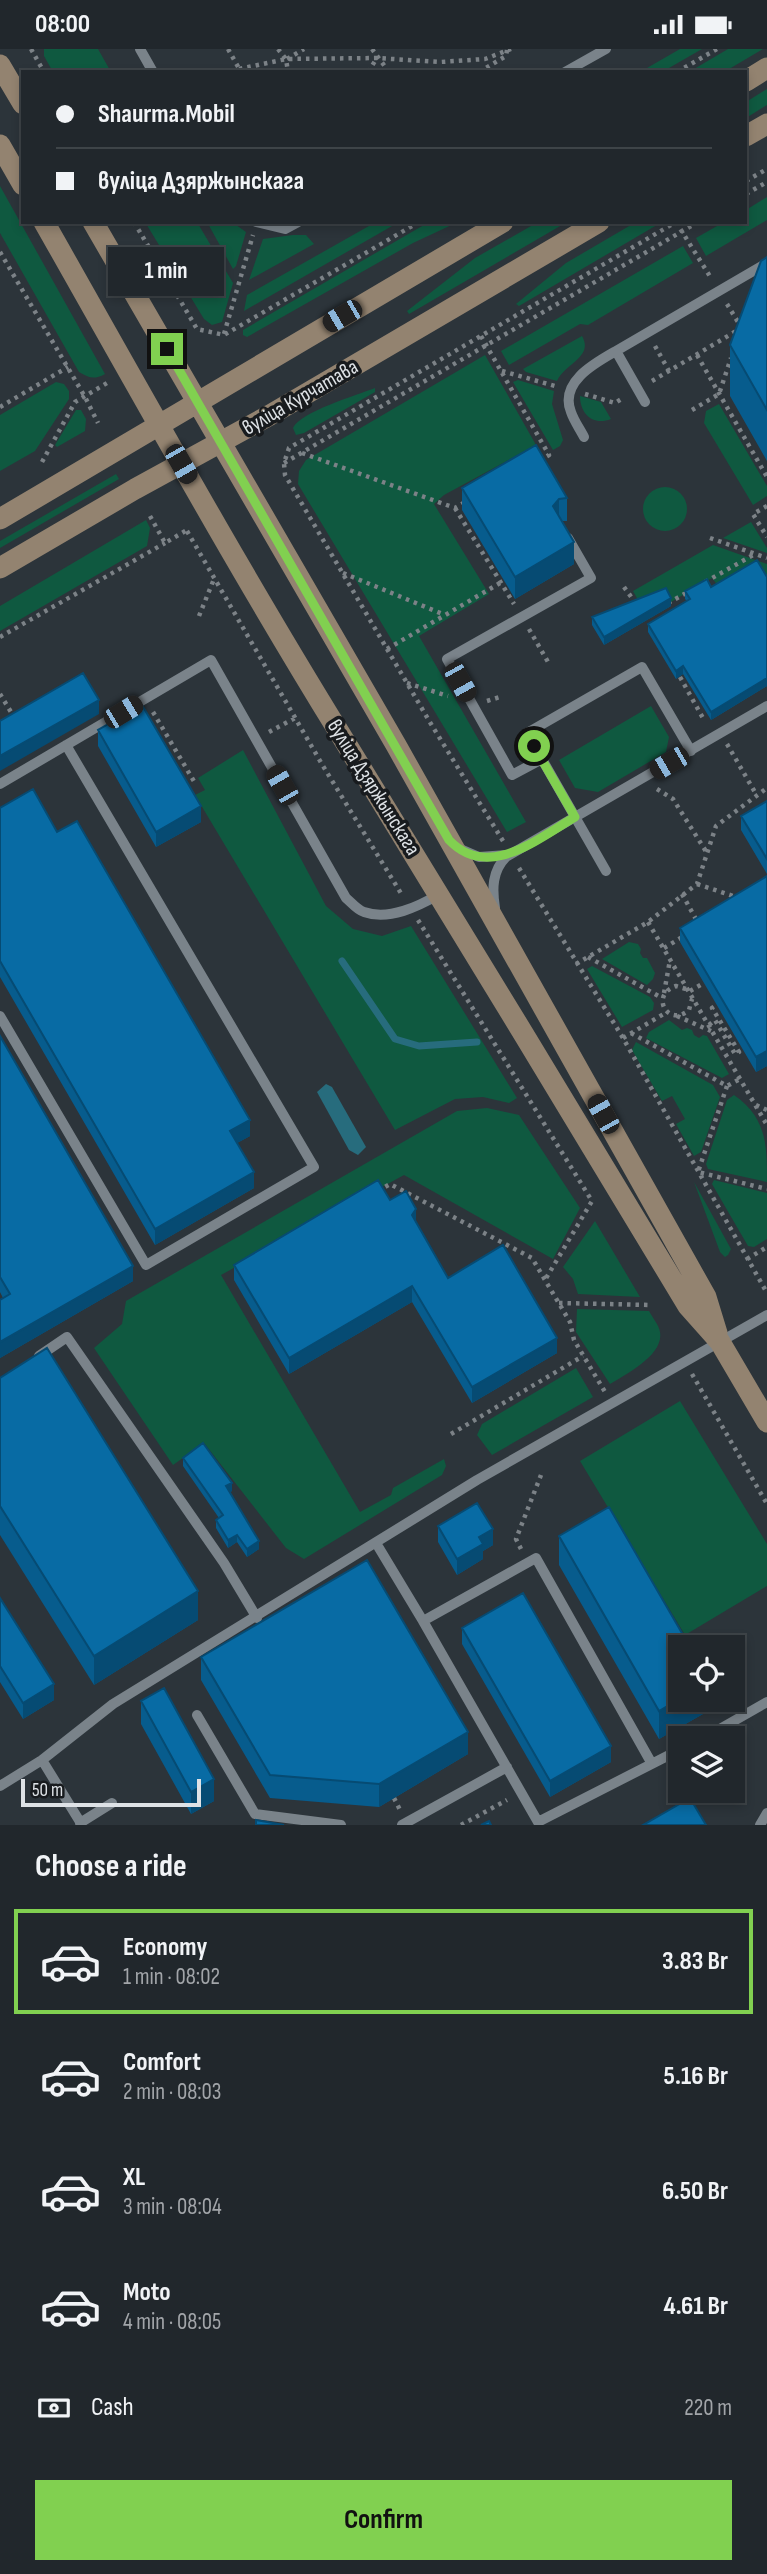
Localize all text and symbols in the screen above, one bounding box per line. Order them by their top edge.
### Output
text: 08:00 [35,9,90,40]
text: Shaurma.Mobil [98,99,235,130]
text: вуліца Дзяржынскага [98,166,304,197]
callout: 1 min [109,247,225,296]
text: 1 min [145,257,187,285]
car [319,296,366,336]
route end [151,333,183,365]
street label: вуліца Курчатава [238,354,362,441]
car [162,441,201,487]
car [441,659,480,705]
car [100,692,147,732]
street label: вуліца Дзяржынскага [322,715,425,860]
route start [518,730,550,762]
car [646,743,693,783]
car [263,762,302,808]
car [584,1091,623,1137]
map controls [668,1635,745,1803]
button: locate [668,1635,745,1712]
button: layers [668,1726,745,1803]
scale bar [21,1776,201,1808]
text: 50 m [32,1779,63,1802]
text: Choose a ride [35,1847,187,1886]
icon: car [39,1930,102,1993]
text: Economy [123,1932,207,1963]
text: 3.83 Br [662,1946,728,1977]
text: 1 min · 08:02 [123,1963,220,1991]
icon: car [39,2045,102,2108]
text: Comfort [123,2047,201,2078]
text: 5.16 Br [664,2061,728,2092]
text: 2 min · 08:03 [123,2078,221,2106]
icon: car [39,2160,102,2223]
text: XL [123,2162,145,2193]
text: 6.50 Br [662,2176,728,2207]
text: 3 min · 08:04 [123,2193,222,2221]
icon: car [39,2275,102,2338]
text: Moto [123,2277,171,2308]
text: 4.61 Br [664,2291,728,2322]
text: 4 min · 08:05 [123,2308,221,2336]
icon: cash [35,2389,73,2427]
text: Cash [91,2392,134,2423]
text: 220 m [684,2394,732,2422]
button: Confirm [35,2480,732,2560]

